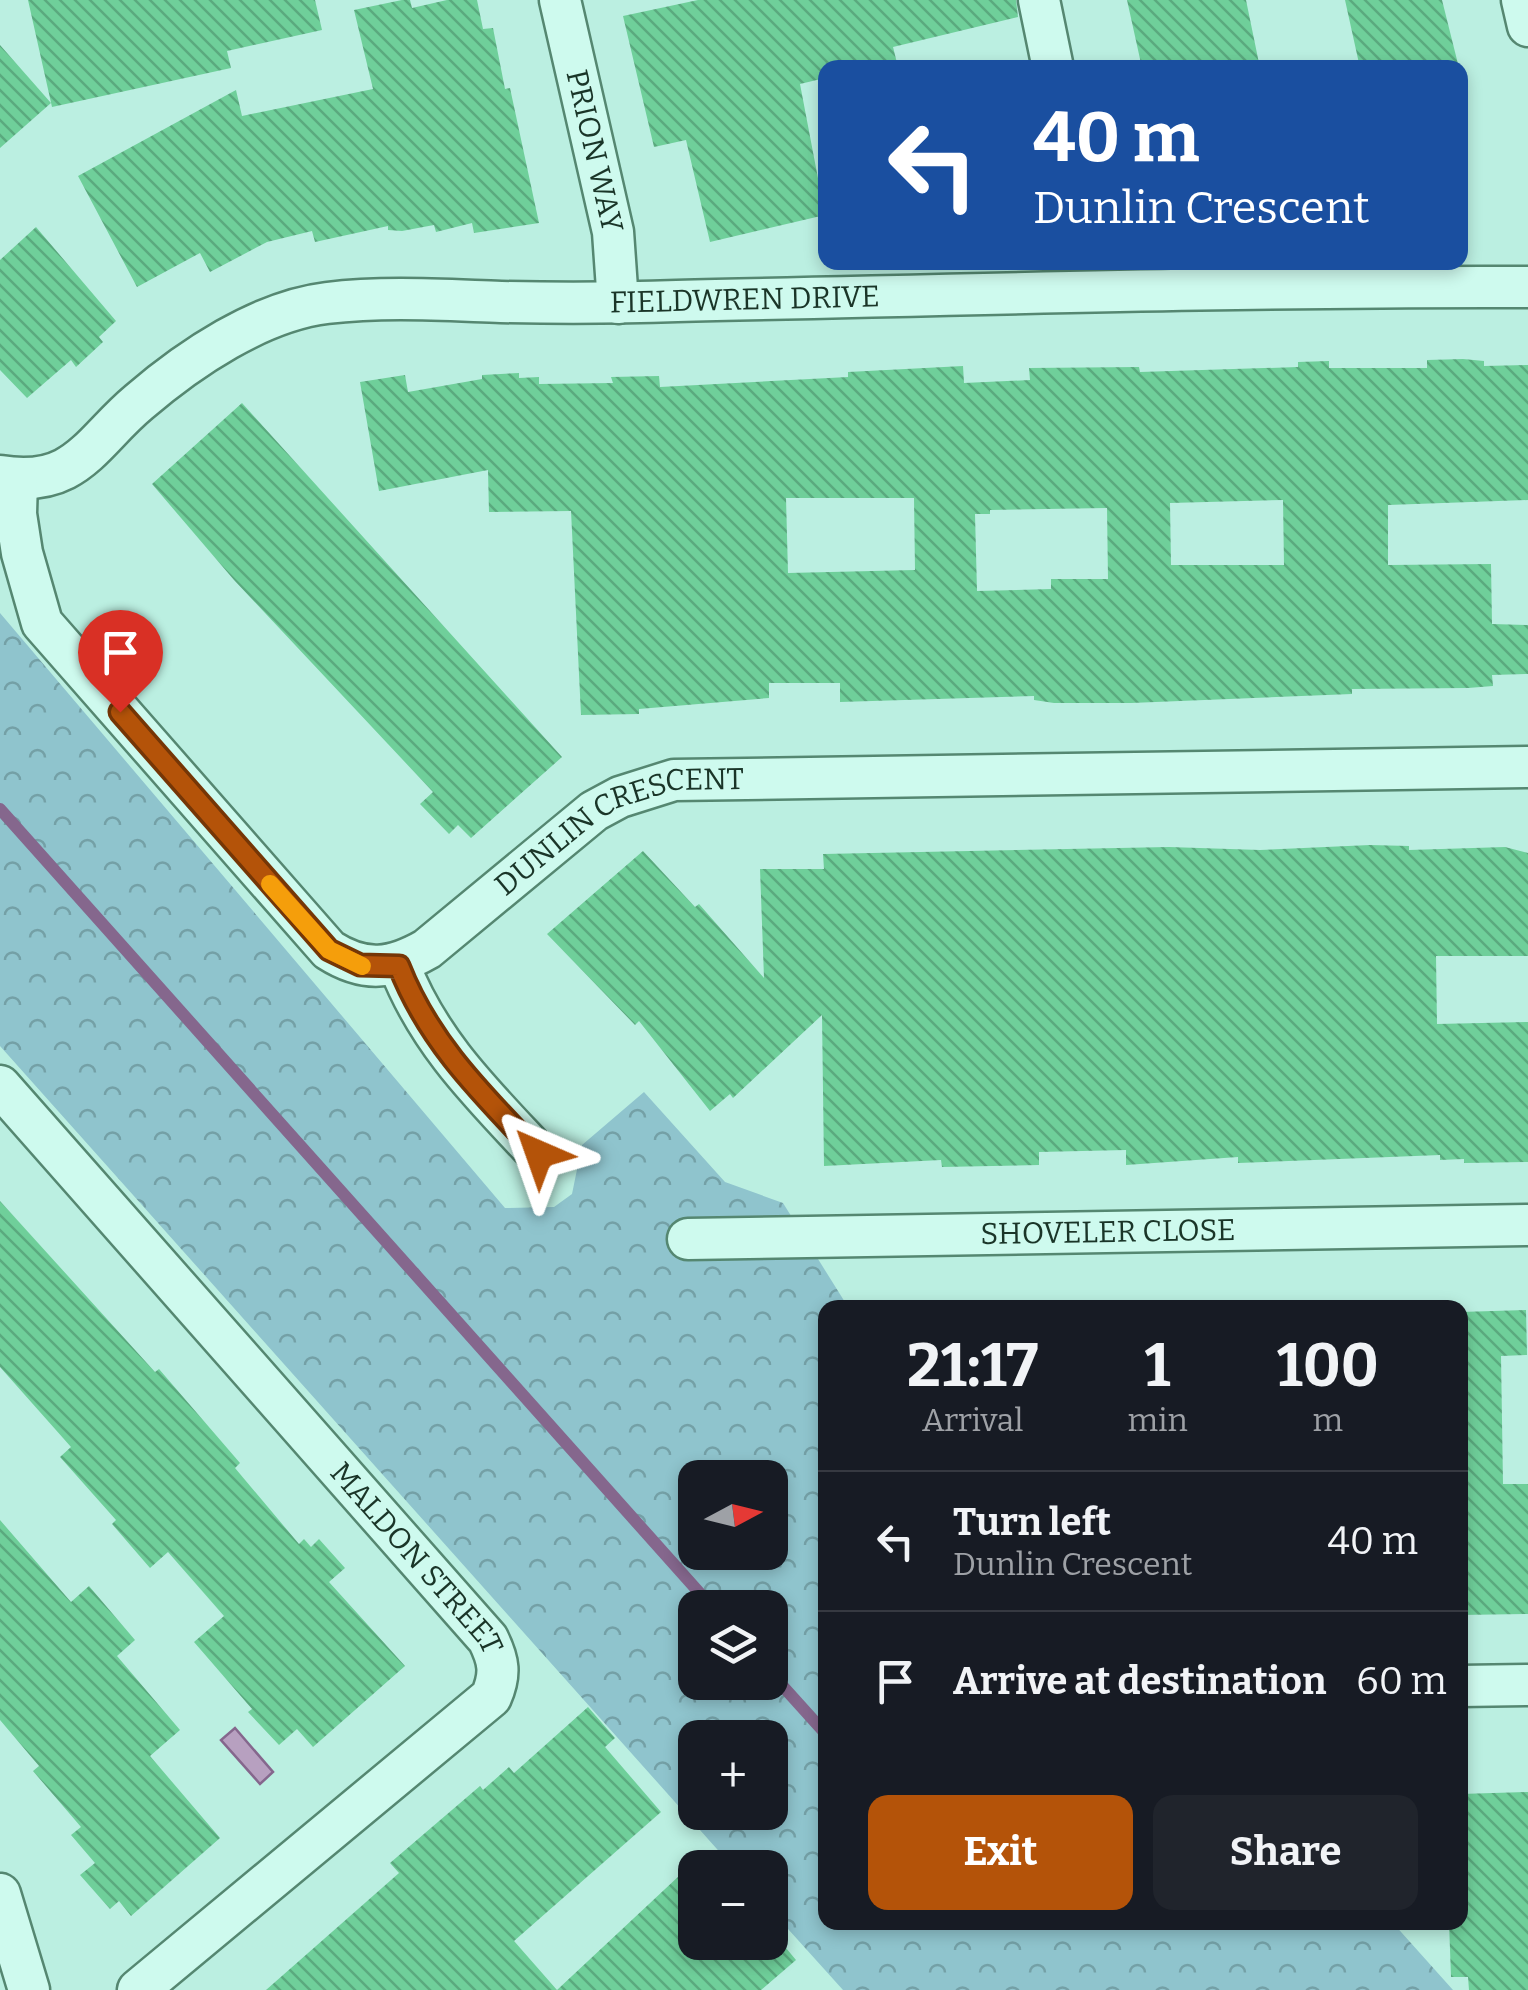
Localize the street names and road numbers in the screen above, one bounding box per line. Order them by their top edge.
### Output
street label: PRION WAY [559,66,631,237]
street label: FIELDWREN DRIVE [610,278,880,320]
street label: DUNLIN CRESCENT [488,761,744,903]
street label: SHOVELER CLOSE [980,1212,1236,1252]
street label: MALDON STREET [323,1455,510,1660]

